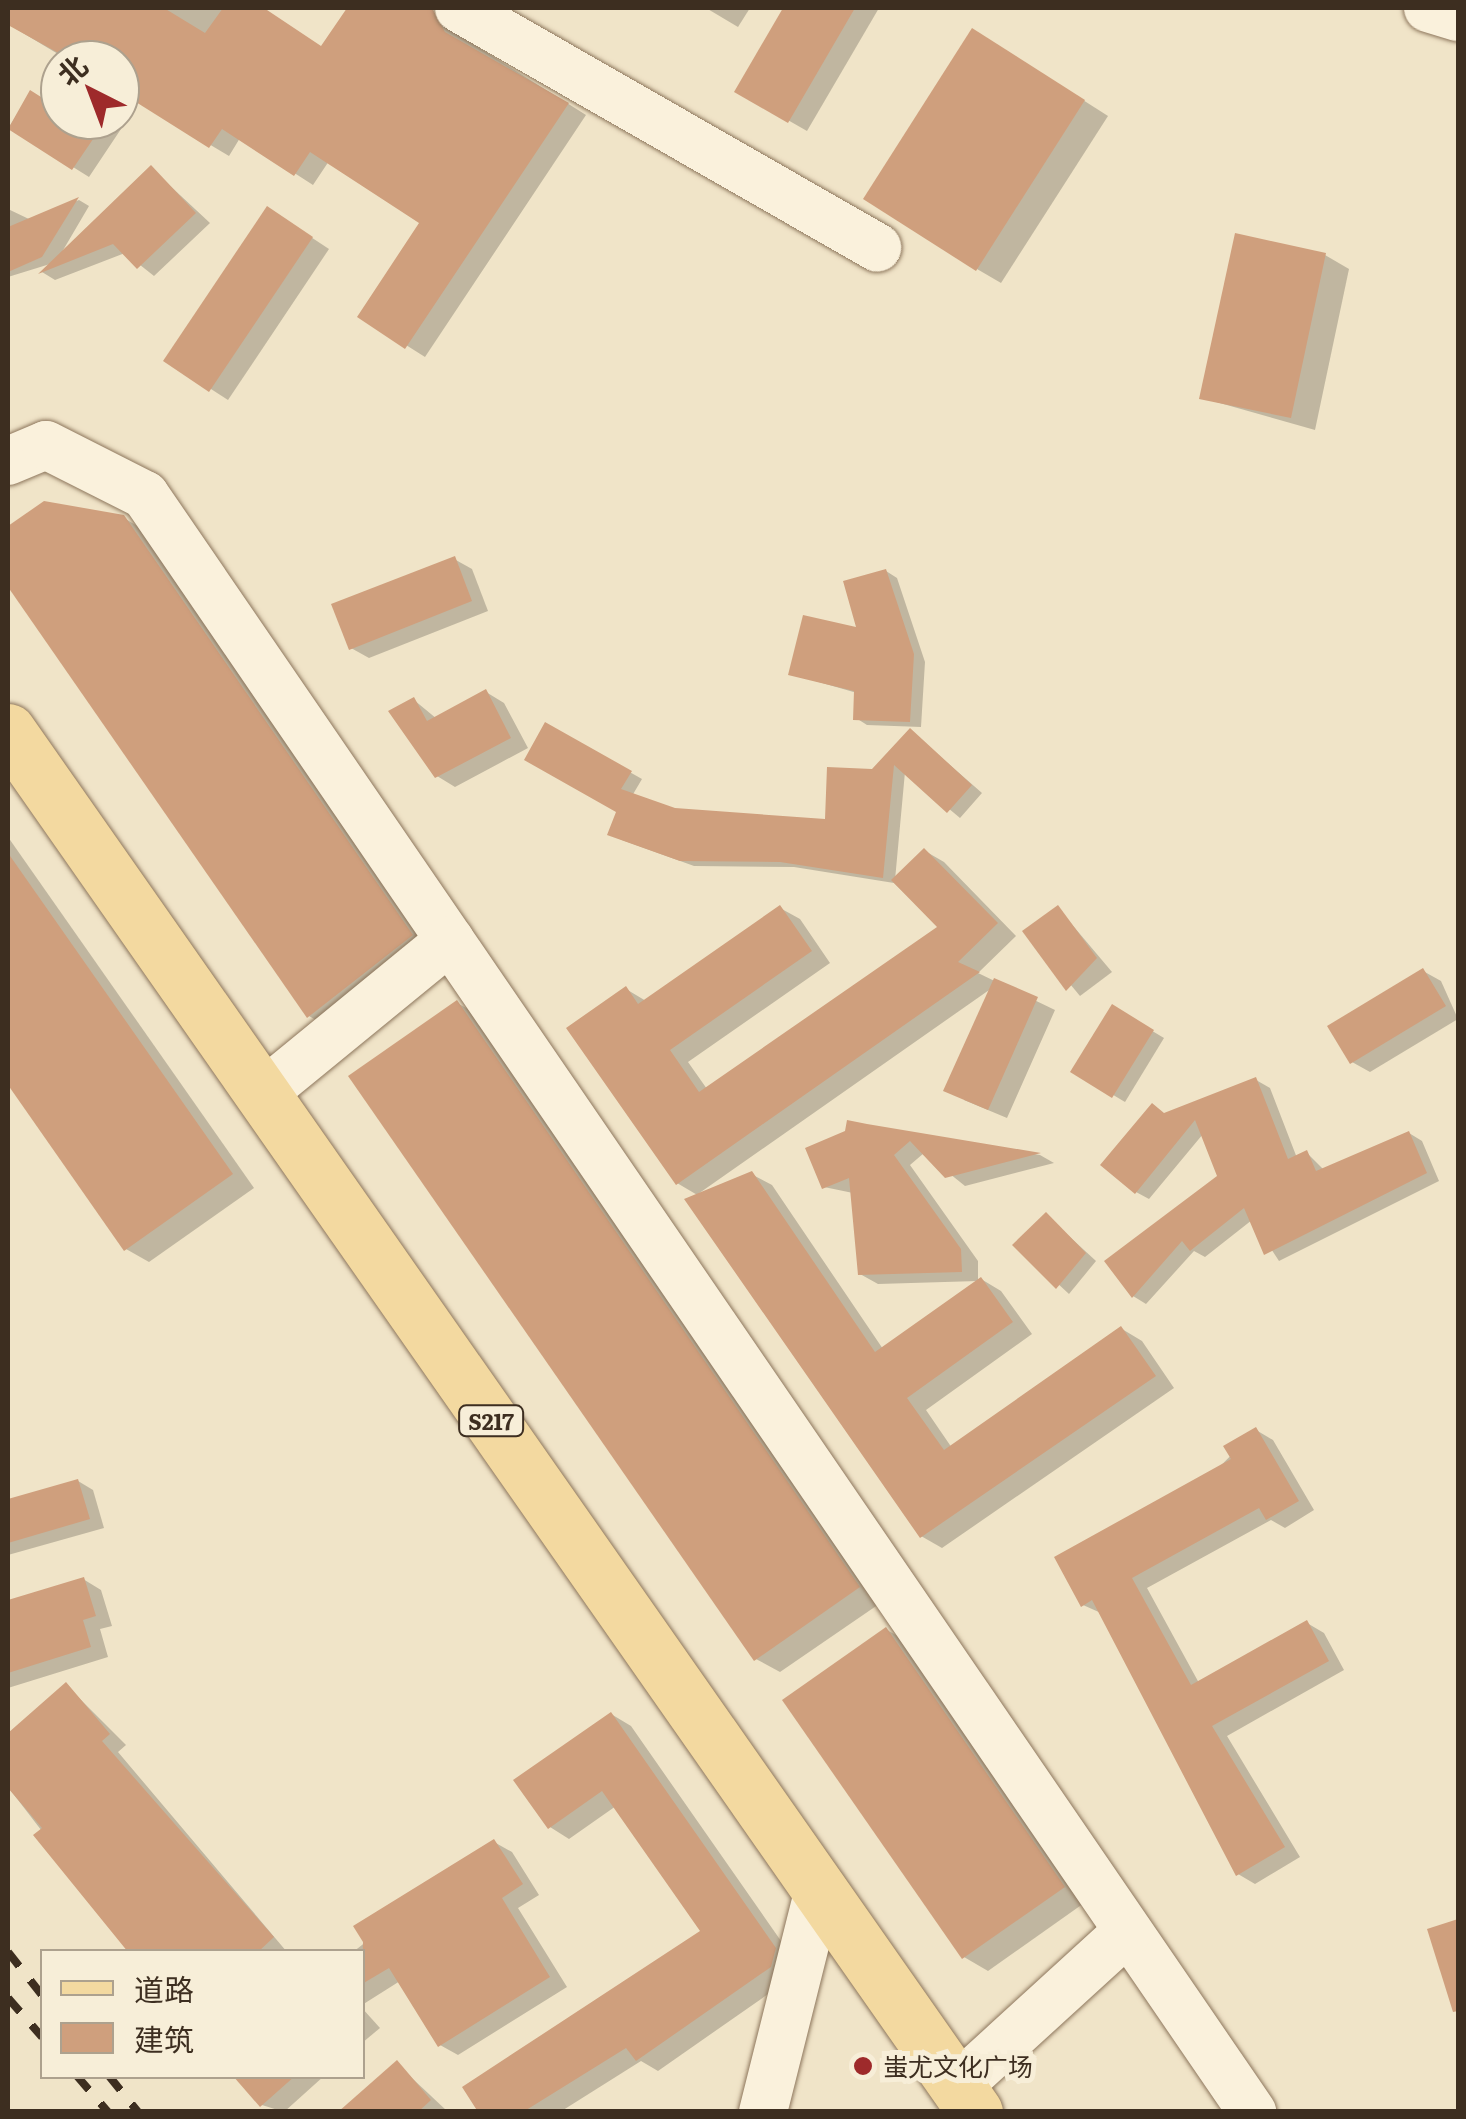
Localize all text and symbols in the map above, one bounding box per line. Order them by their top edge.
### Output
north arrow [40,40,140,140]
text: 北 [47,44,96,94]
road number: S217 [456,1404,526,1438]
legend [40,1949,365,2079]
text: 道路 [134,1966,194,2010]
text: 建筑 [134,2016,194,2060]
place label: 蚩尤文化广场 [883,2051,1033,2081]
marker: 蚩尤文化广场 [852,2055,874,2077]

